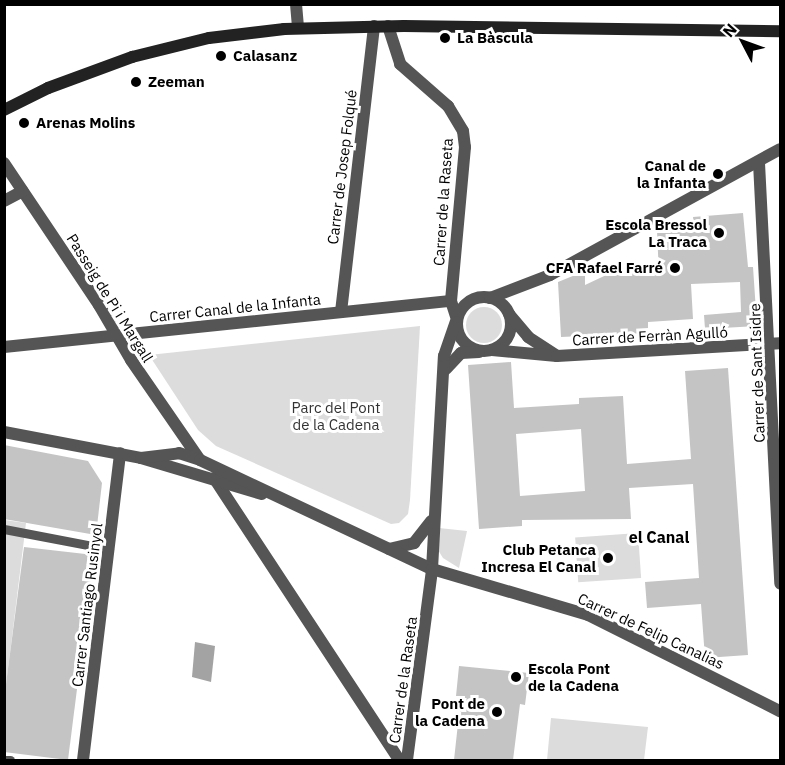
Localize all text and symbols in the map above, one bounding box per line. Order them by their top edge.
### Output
north arrow [713,12,773,72]
text: N [718,19,741,41]
place label: La Bàscula [457,29,533,47]
marker: La Bàscula [438,31,452,45]
place label: Calasanz [233,47,297,65]
marker: Calasanz [214,49,228,63]
place label: Zeeman [148,73,205,91]
marker: Zeeman [129,75,143,89]
street label: Carrer de Josep Folqué [324,89,360,245]
place label: Arenas Molins [36,114,135,132]
marker: Arenas Molins [17,116,31,130]
street label: Carrer de la Raseta [430,138,456,266]
place label: Canal de la Infanta [637,156,706,191]
marker: Canal de la Infanta [711,167,725,181]
place label: Escola Bressol La Traca [605,215,707,250]
marker: Escola Bressol La Traca [712,226,726,240]
street label: Passeig de Pi i Margall [63,230,157,366]
place label: CFA Rafael Farré [546,259,663,277]
marker: CFA Rafael Farré [668,261,682,275]
street label: Carrer Canal de la Infanta [148,290,322,326]
street label: Carrer de Sant Isidre [746,303,768,443]
street label: Carrer de Ferràn Agulló [572,323,728,349]
park label: Parc del Pont de la Cadena [292,398,380,433]
street label: Carrer Santiago Rusinyol [68,522,106,688]
district label: el Canal [629,527,689,547]
place label: Club Petanca Incresa El Canal [481,540,596,575]
marker: Club Petanca Incresa El Canal [601,551,615,565]
street label: Carrer de Felip Canalias [575,589,727,673]
street label: Carrer de la Raseta [385,615,421,745]
place label: Escola Pont de la Cadena [528,659,619,694]
marker: Escola Pont de la Cadena [509,670,523,684]
place label: Pont de la Cadena [415,694,485,729]
marker: Pont de la Cadena [490,705,504,719]

